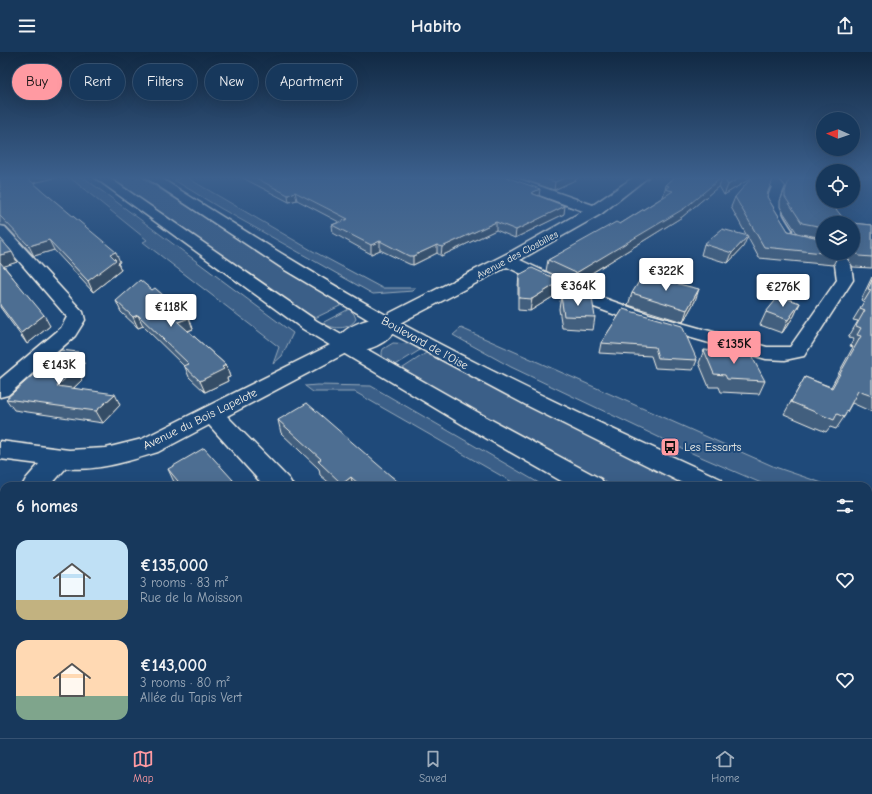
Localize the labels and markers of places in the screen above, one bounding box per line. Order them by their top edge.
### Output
pin: €322K [638,258,694,292]
pin: €364K [550,273,606,307]
pin: €276K [755,274,811,308]
pin: €118K [143,294,199,328]
pin: €135K [706,331,762,365]
pin: €143K [31,352,87,386]
bus stop icon: Les Essarts [659,436,681,458]
place label: Les Essarts [684,440,741,454]

